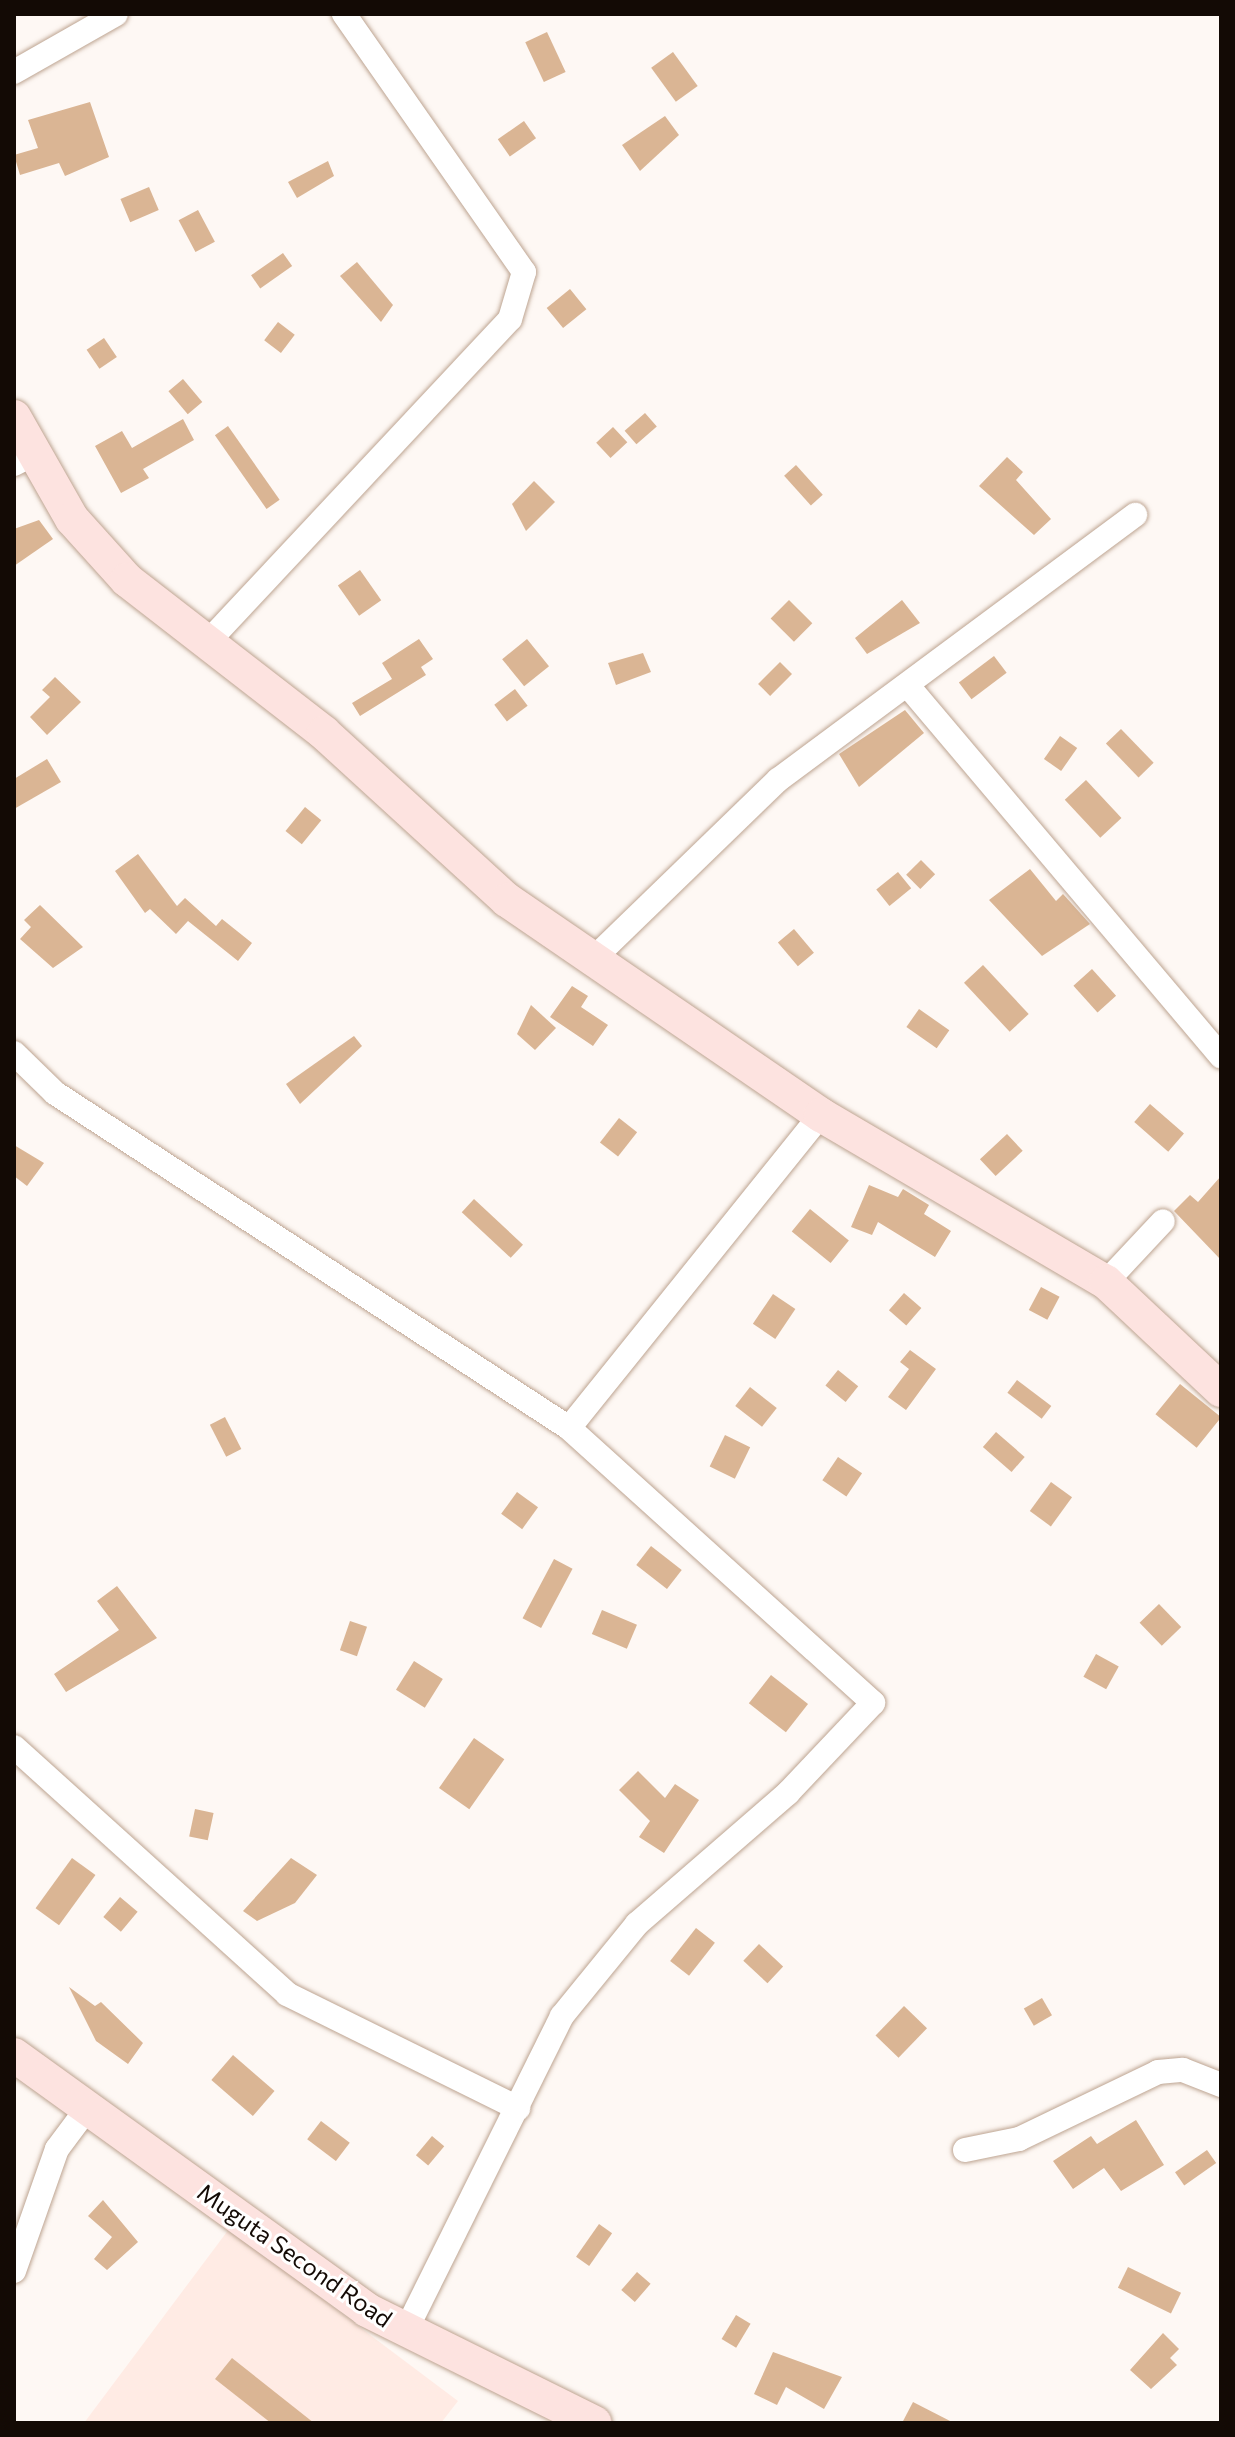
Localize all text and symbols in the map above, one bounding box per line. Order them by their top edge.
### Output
street label: Muguta Second Road [192,2177,398,2333]

